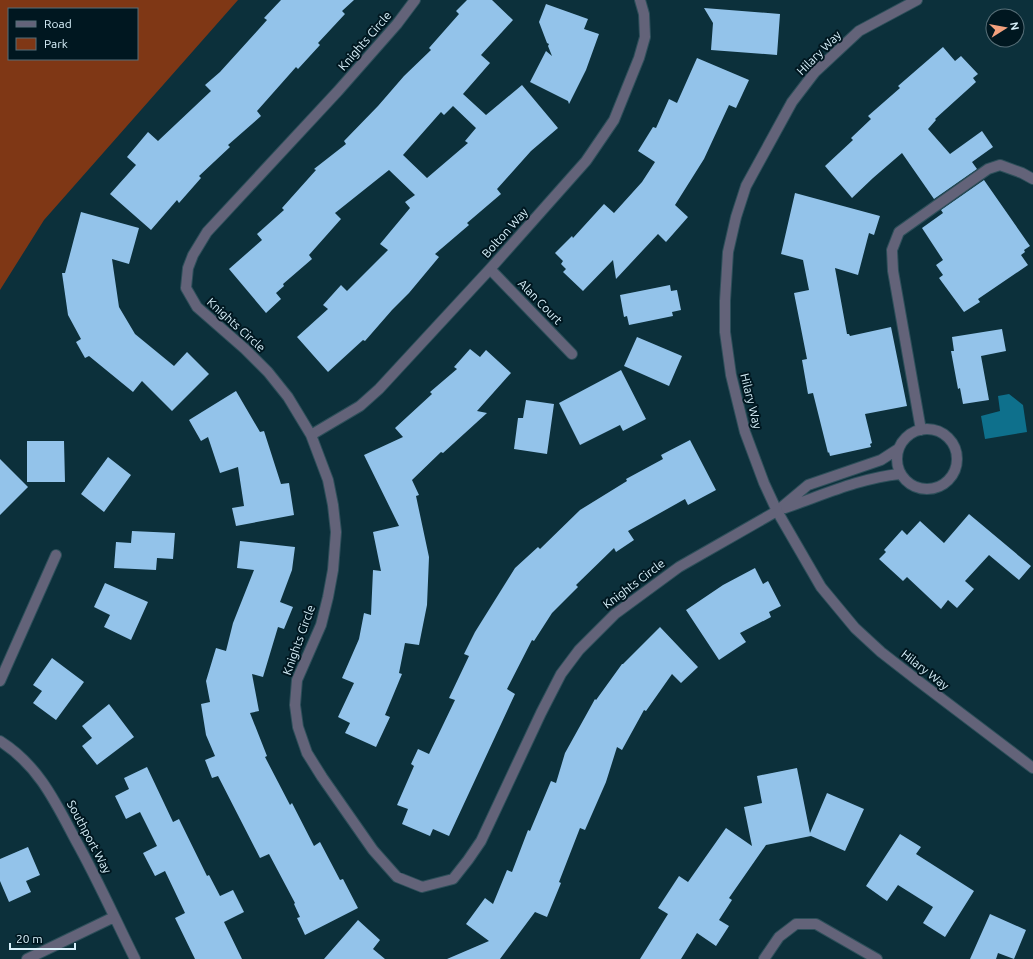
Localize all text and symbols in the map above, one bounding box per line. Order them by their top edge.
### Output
legend [8,8,138,60]
north arrow [985,8,1025,48]
street label: Knights Circle [336,9,394,73]
text: Road [44,17,72,30]
text: N [1008,21,1021,31]
street label: Hilary Way [794,28,843,77]
text: Park [44,37,68,50]
street label: Bolton Way [479,205,530,260]
street label: Alan Court [516,277,565,327]
street label: Knights Circle [205,295,268,354]
street label: Hilary Way [738,372,765,430]
street label: Knights Circle [600,556,667,611]
street label: Knights Circle [280,603,317,677]
street label: Hilary Way [899,647,952,692]
street label: Southport Way [65,798,114,876]
scale bar [10,925,75,951]
text: 20 m [16,932,43,945]

